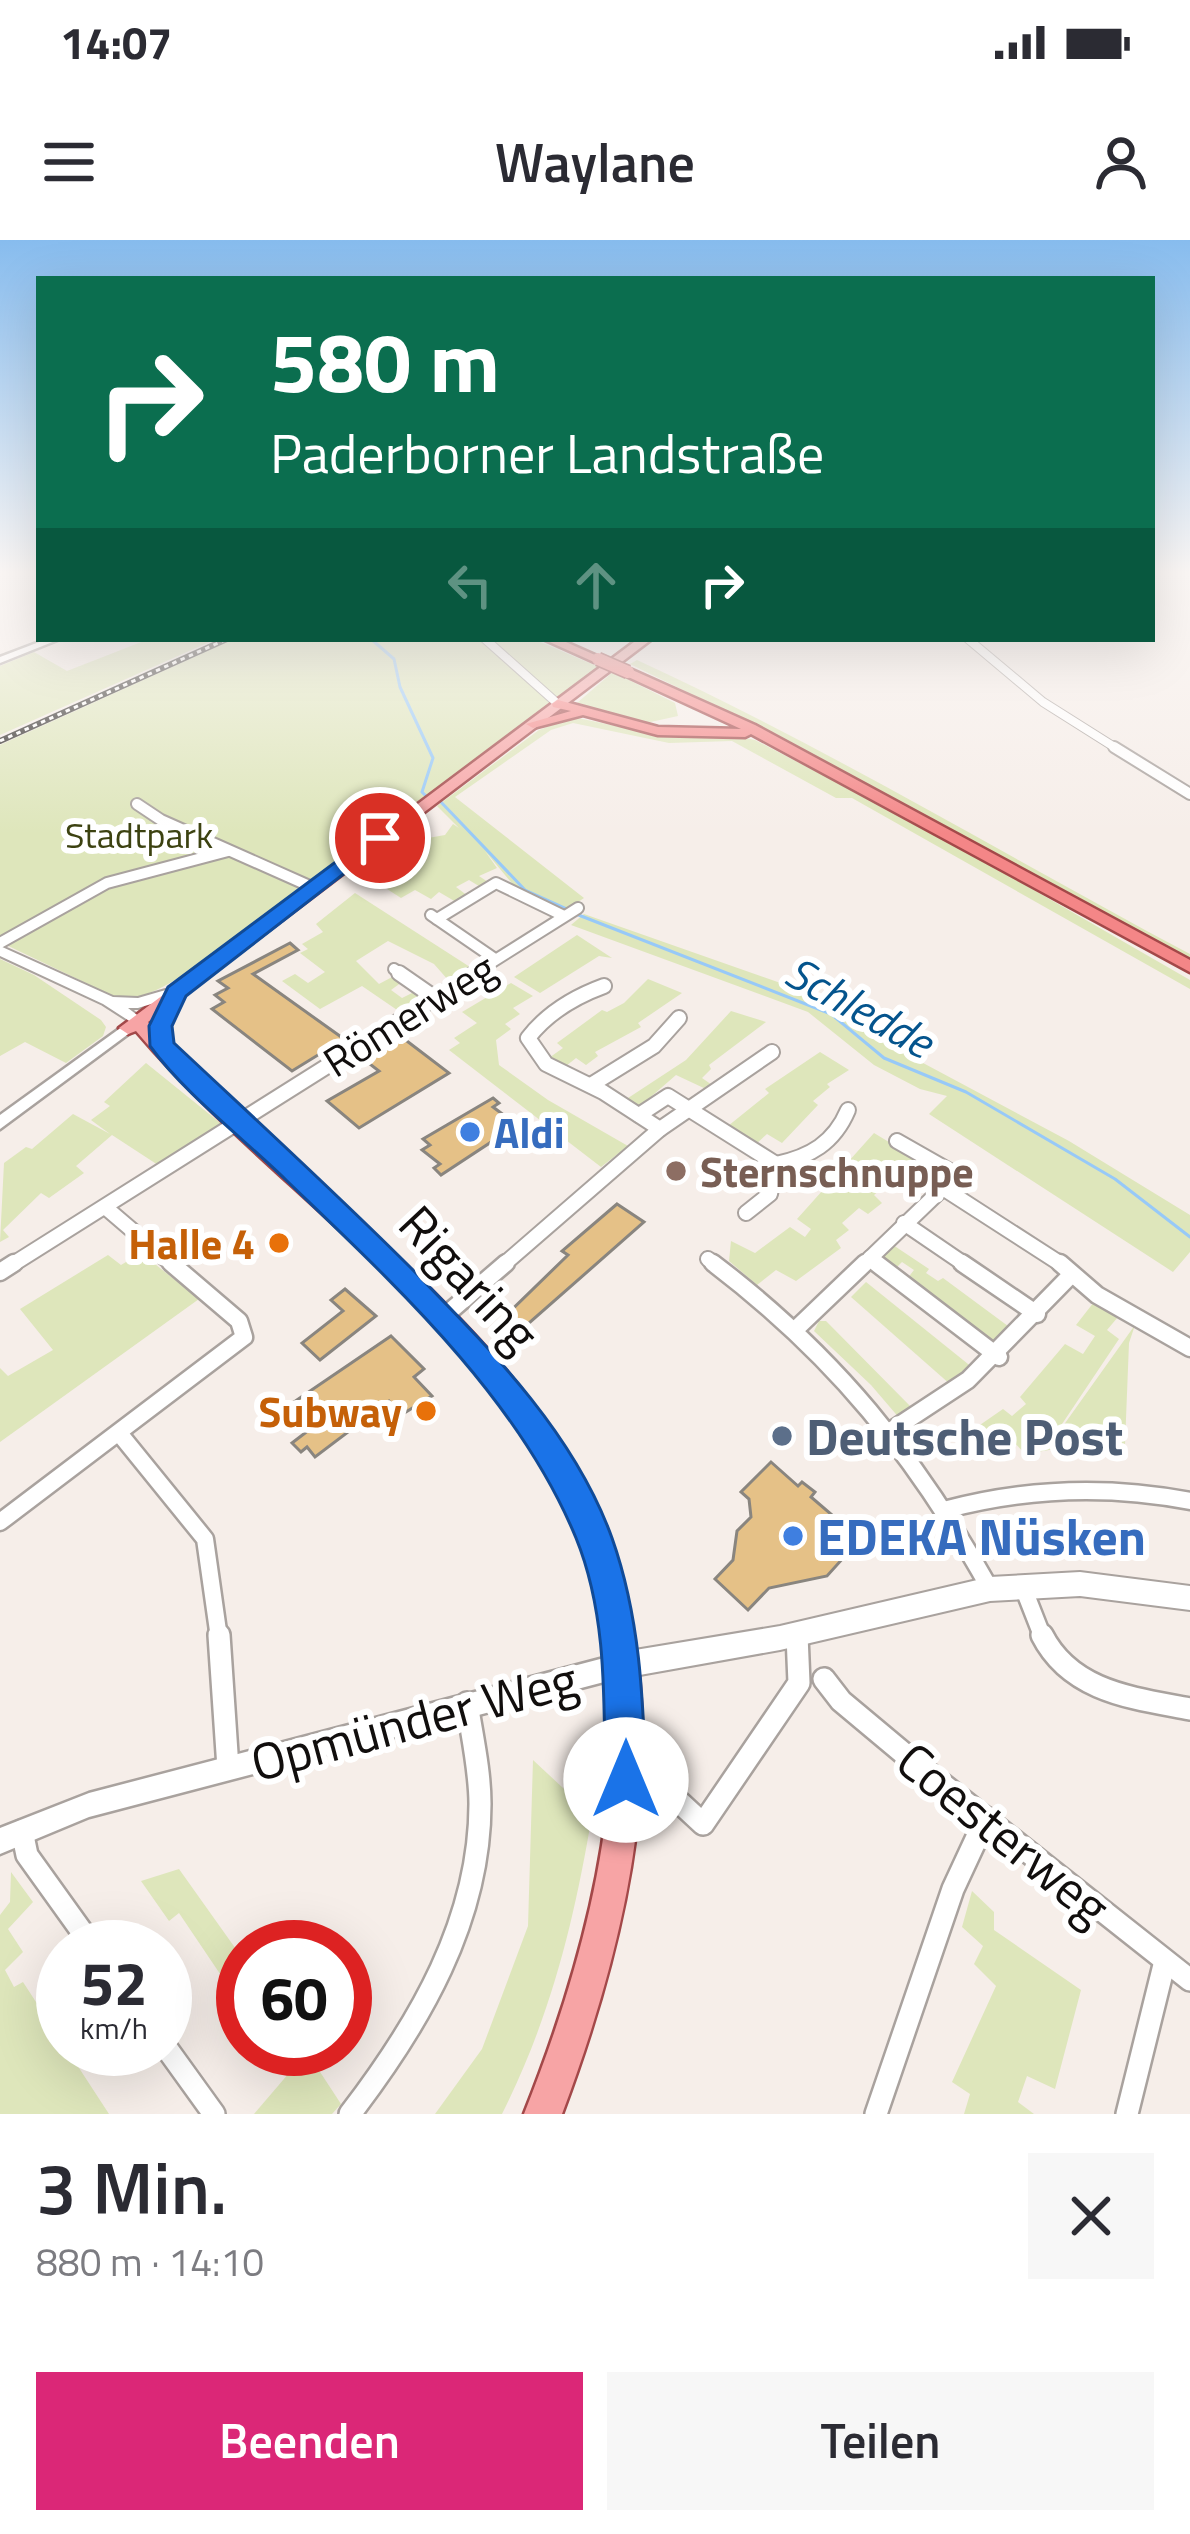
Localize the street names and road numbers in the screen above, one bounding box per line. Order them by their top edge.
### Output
street label: Römerweg [310,936,508,1092]
street label: Rigaring [381,1187,559,1369]
street label: Opmünder Weg [242,1639,586,1801]
street label: Coesterweg [880,1722,1128,1944]

